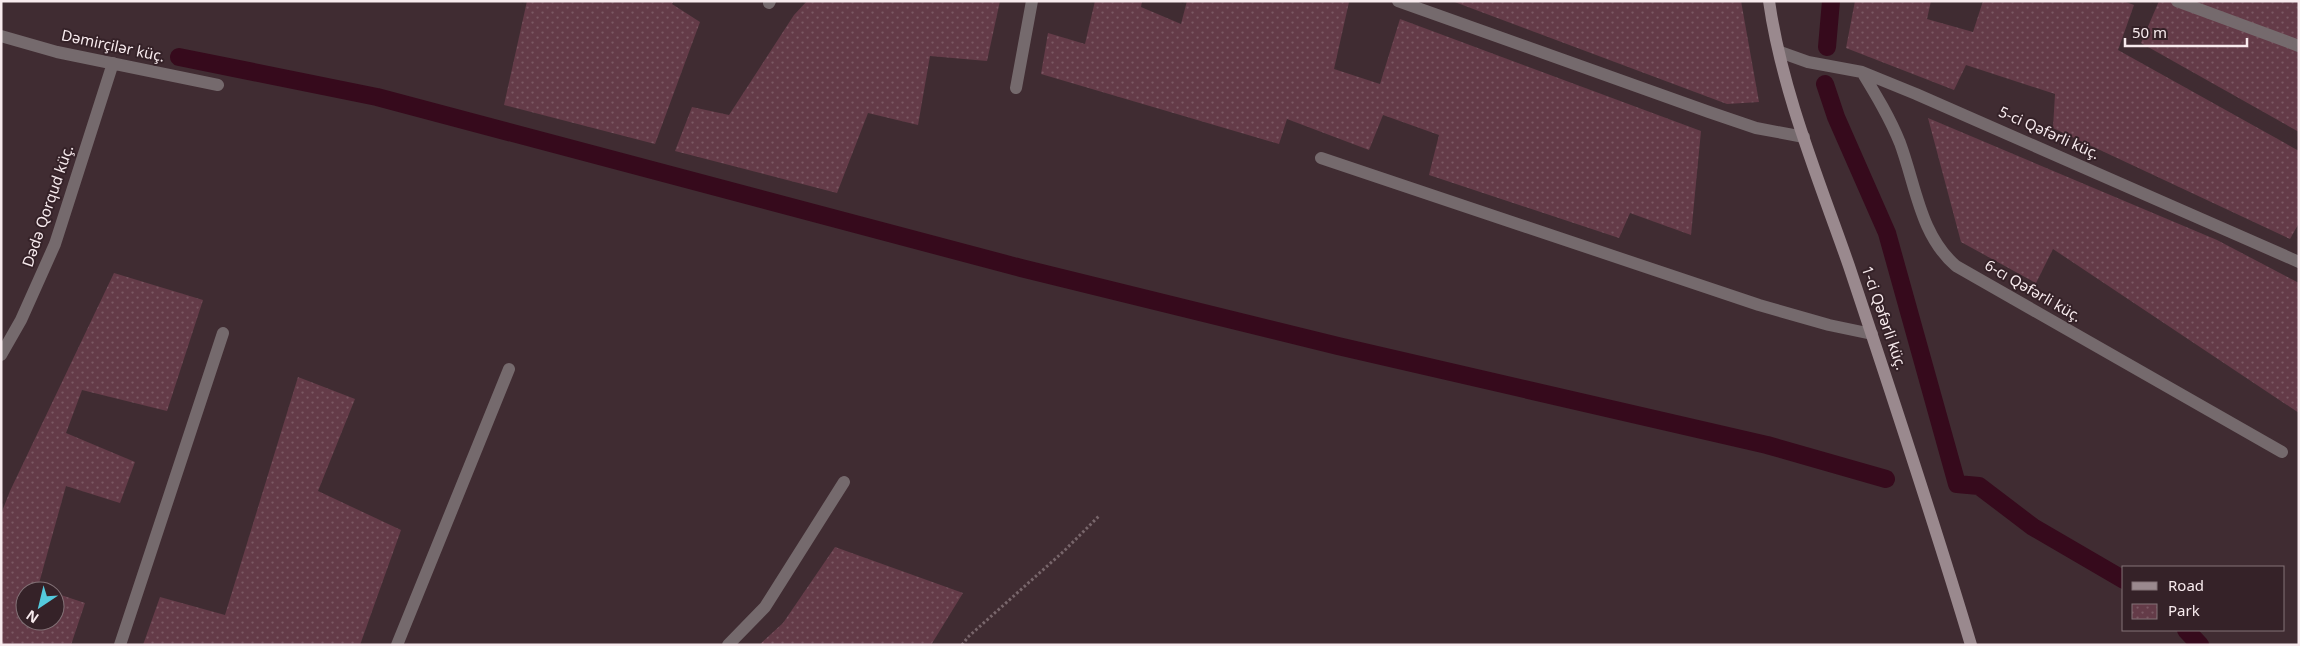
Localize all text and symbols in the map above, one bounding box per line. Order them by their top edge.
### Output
scale bar [2125,15,2248,47]
text: 50 m [2132,22,2167,42]
street label: Dəmirçilər küç. [60,24,167,66]
street label: 5-ci Qəfərli küç. [1996,101,2103,163]
street label: Dədə Qorqud küç. [17,142,77,269]
street label: 6-cı Qəfərli küç. [1982,254,2085,326]
street label: 1-ci Qəfərli küç. [1858,263,1912,372]
legend [2122,566,2285,631]
text: Road [2168,575,2204,595]
north arrow [15,581,65,631]
text: Park [2168,600,2200,620]
text: N [22,606,42,628]

